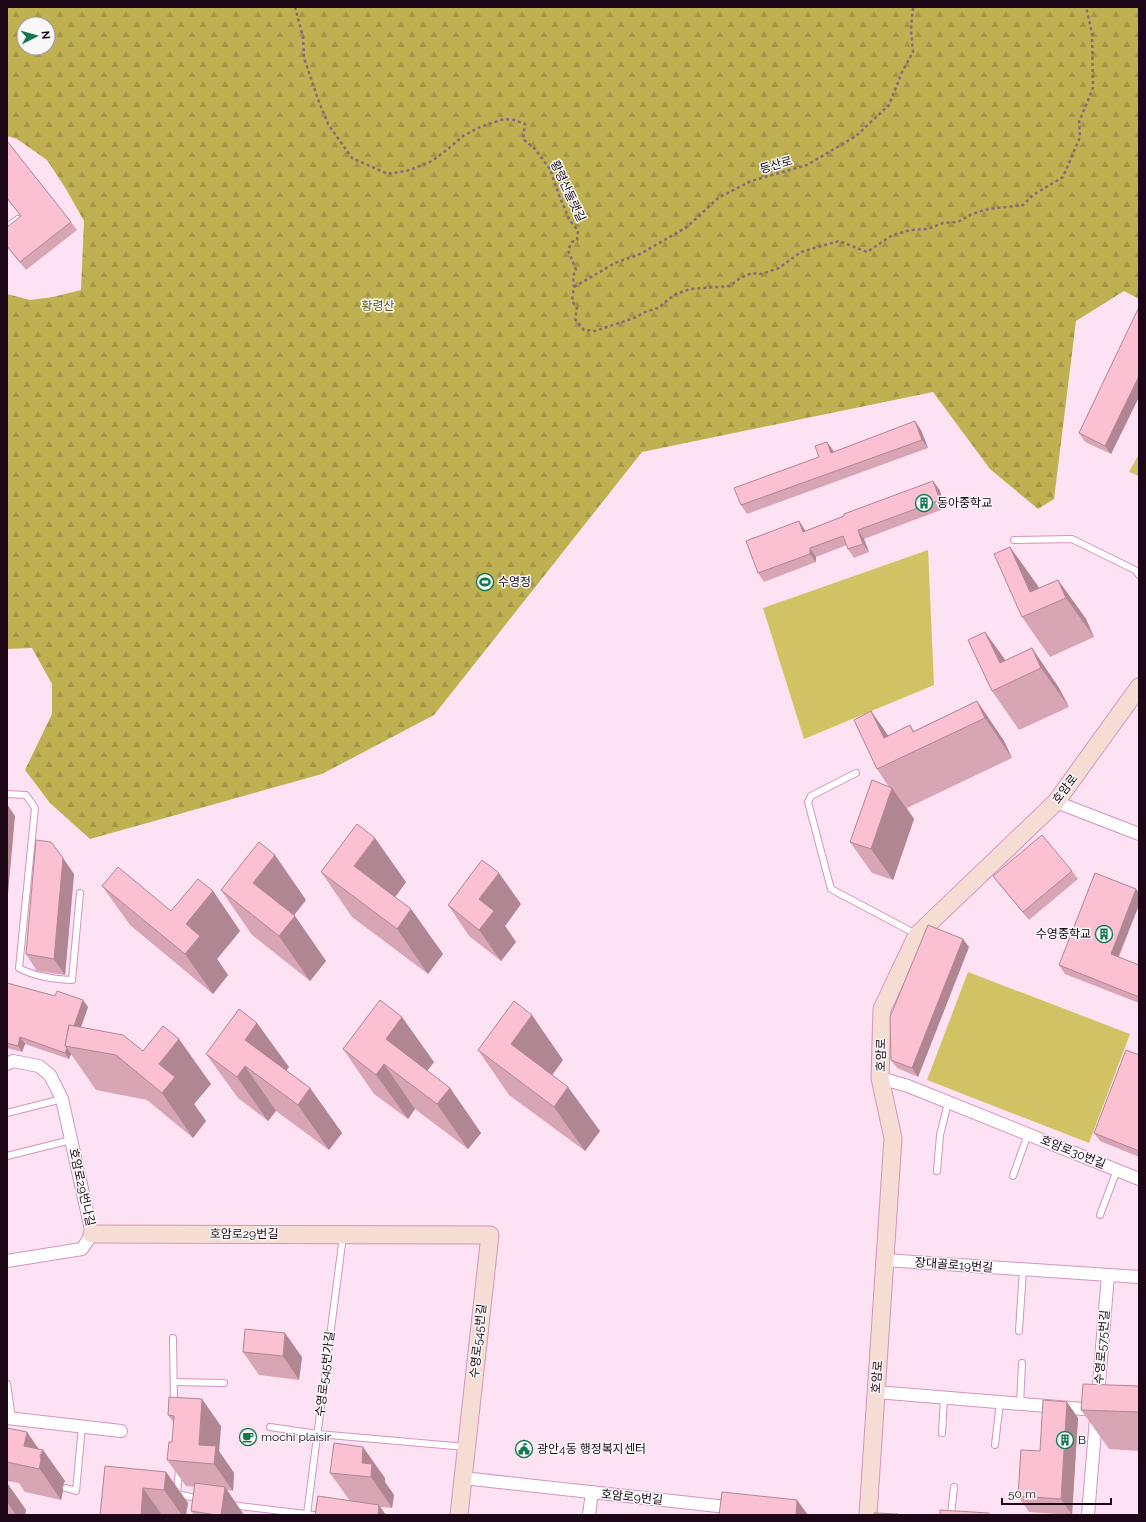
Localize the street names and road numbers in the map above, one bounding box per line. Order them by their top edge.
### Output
street label: 등산로 [758,154,794,176]
street label: 황령산둘랫길 [548,158,588,224]
street label: 호암로 [1049,772,1081,806]
street label: 호암로 [874,1038,888,1072]
street label: 호암로30번길 [1038,1133,1108,1171]
street label: 호암로29번나길 [66,1147,98,1227]
street label: 호암로29번길 [210,1227,278,1241]
street label: 장대골로19번길 [914,1255,994,1275]
street label: 수영로545번길 [467,1303,489,1379]
street label: 수영로575번길 [1092,1309,1112,1385]
street label: 수영로545번가길 [313,1331,337,1417]
street label: 호암로 [869,1360,885,1394]
street label: 호암로9번길 [600,1487,664,1507]

